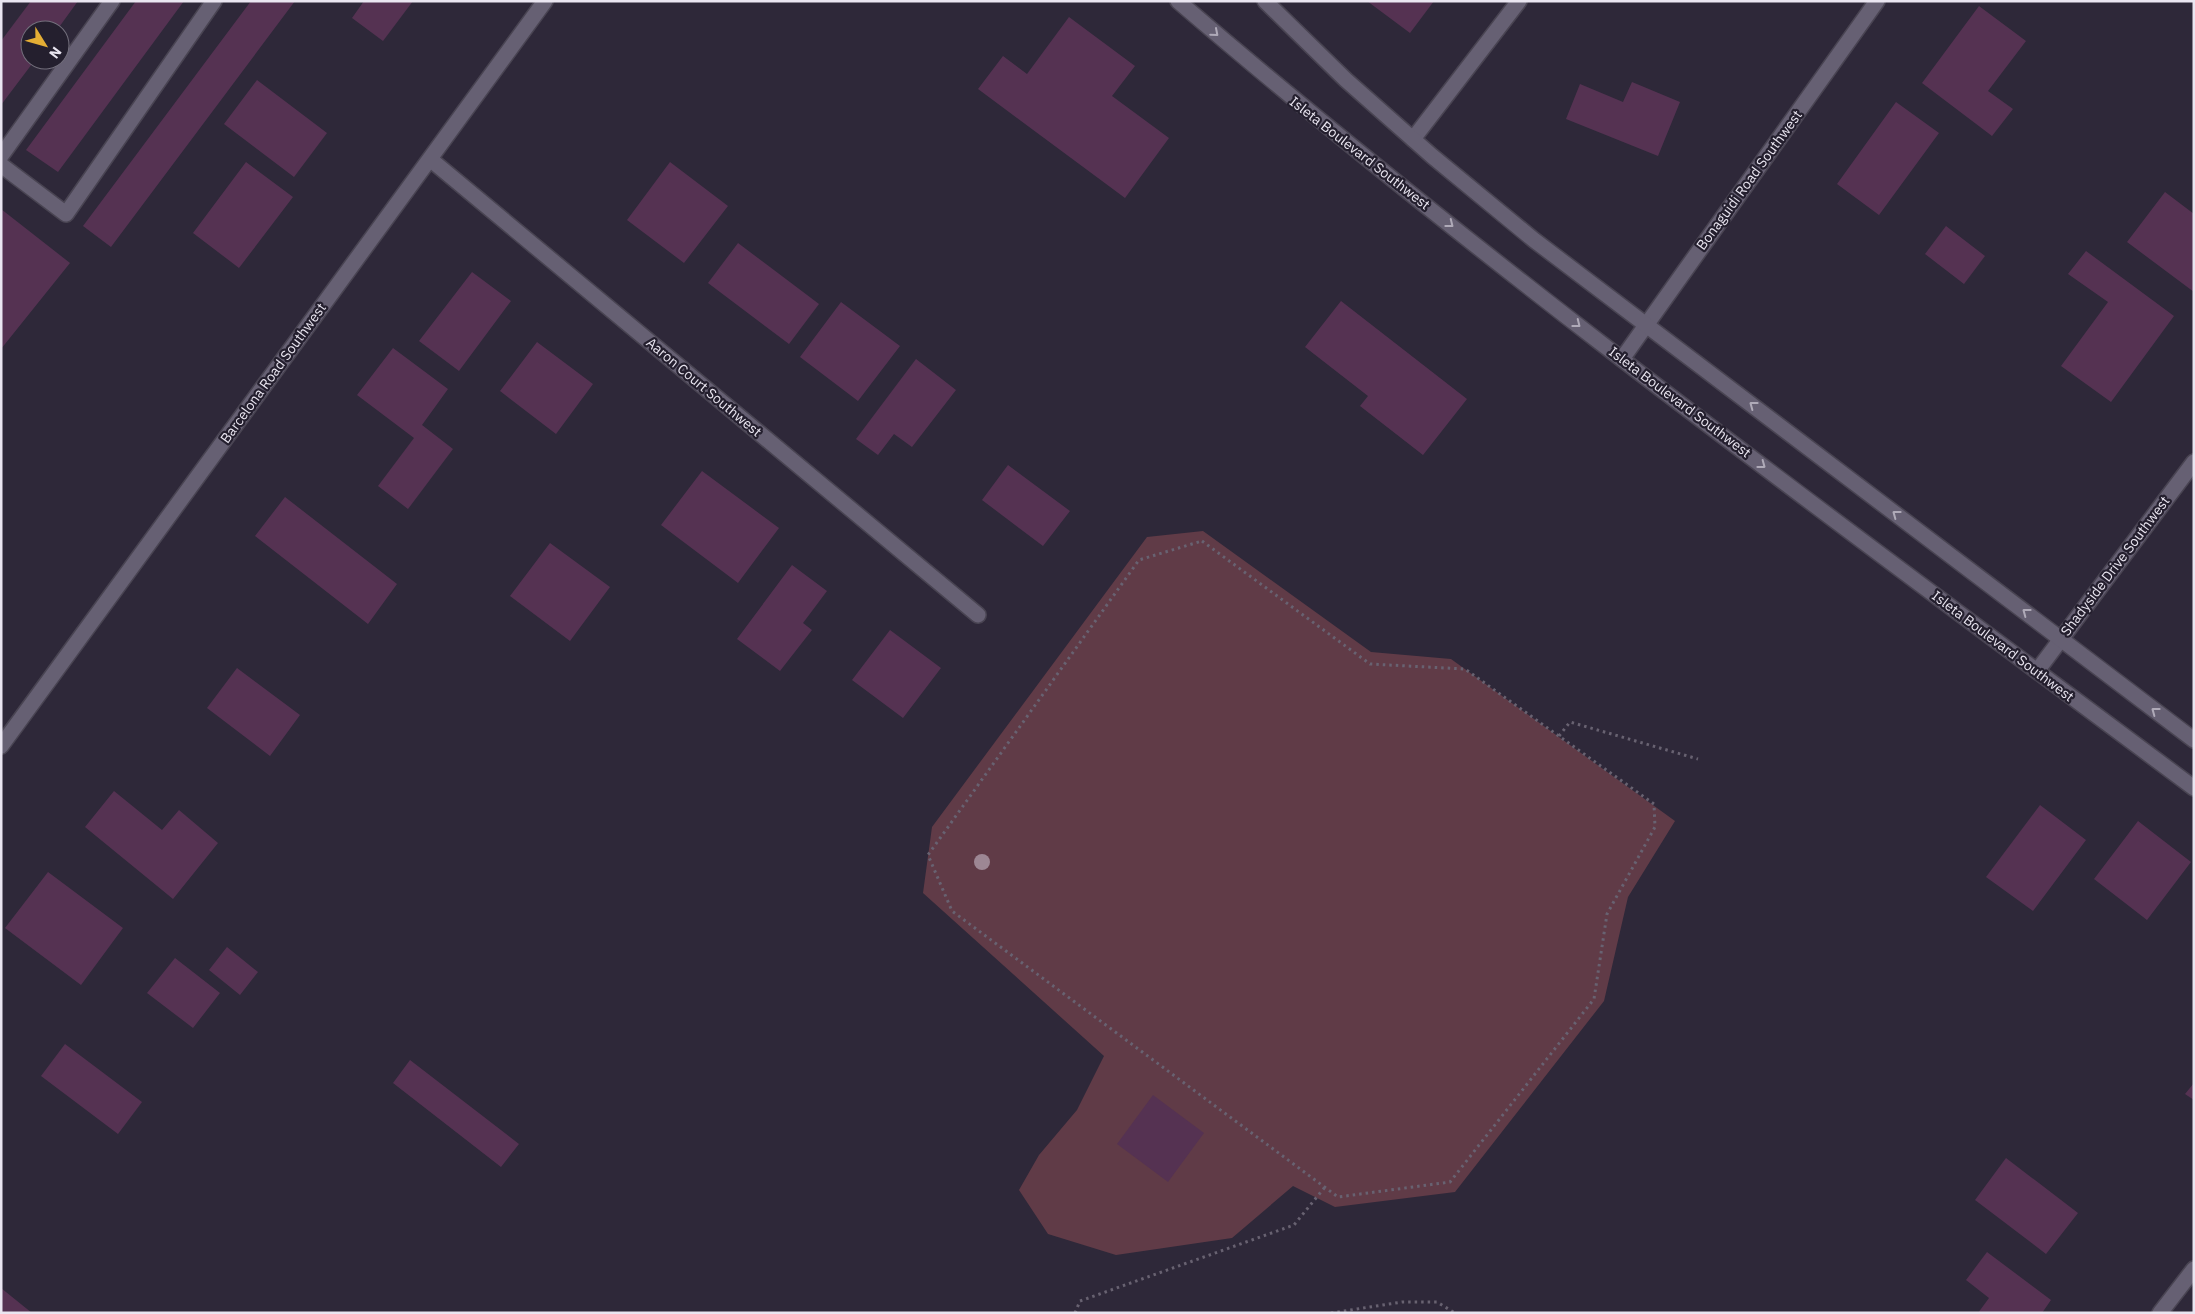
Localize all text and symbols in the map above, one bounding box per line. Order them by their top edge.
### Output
north arrow [20,20,70,70]
one-way arrow [1209,27,1218,36]
text: N [45,43,66,62]
street label: Isleta Boulevard Southwest [1286,93,1434,214]
street label: Bonaguidi Road Southwest [1692,107,1806,253]
one-way arrow [1444,218,1453,227]
street label: Barcelona Road Southwest [216,299,330,447]
one-way arrow [1572,318,1581,327]
street label: Aaron Court Southwest [643,333,765,441]
street label: Isleta Boulevard Southwest [1605,343,1755,461]
one-way arrow [1749,402,1759,411]
one-way arrow [1756,459,1766,468]
street label: Shadyside Drive Southwest [2056,492,2174,640]
one-way arrow [1892,511,1902,520]
street label: Isleta Boulevard Southwest [1928,587,2078,705]
one-way arrow [2023,610,2032,618]
one-way arrow [2151,708,2161,717]

